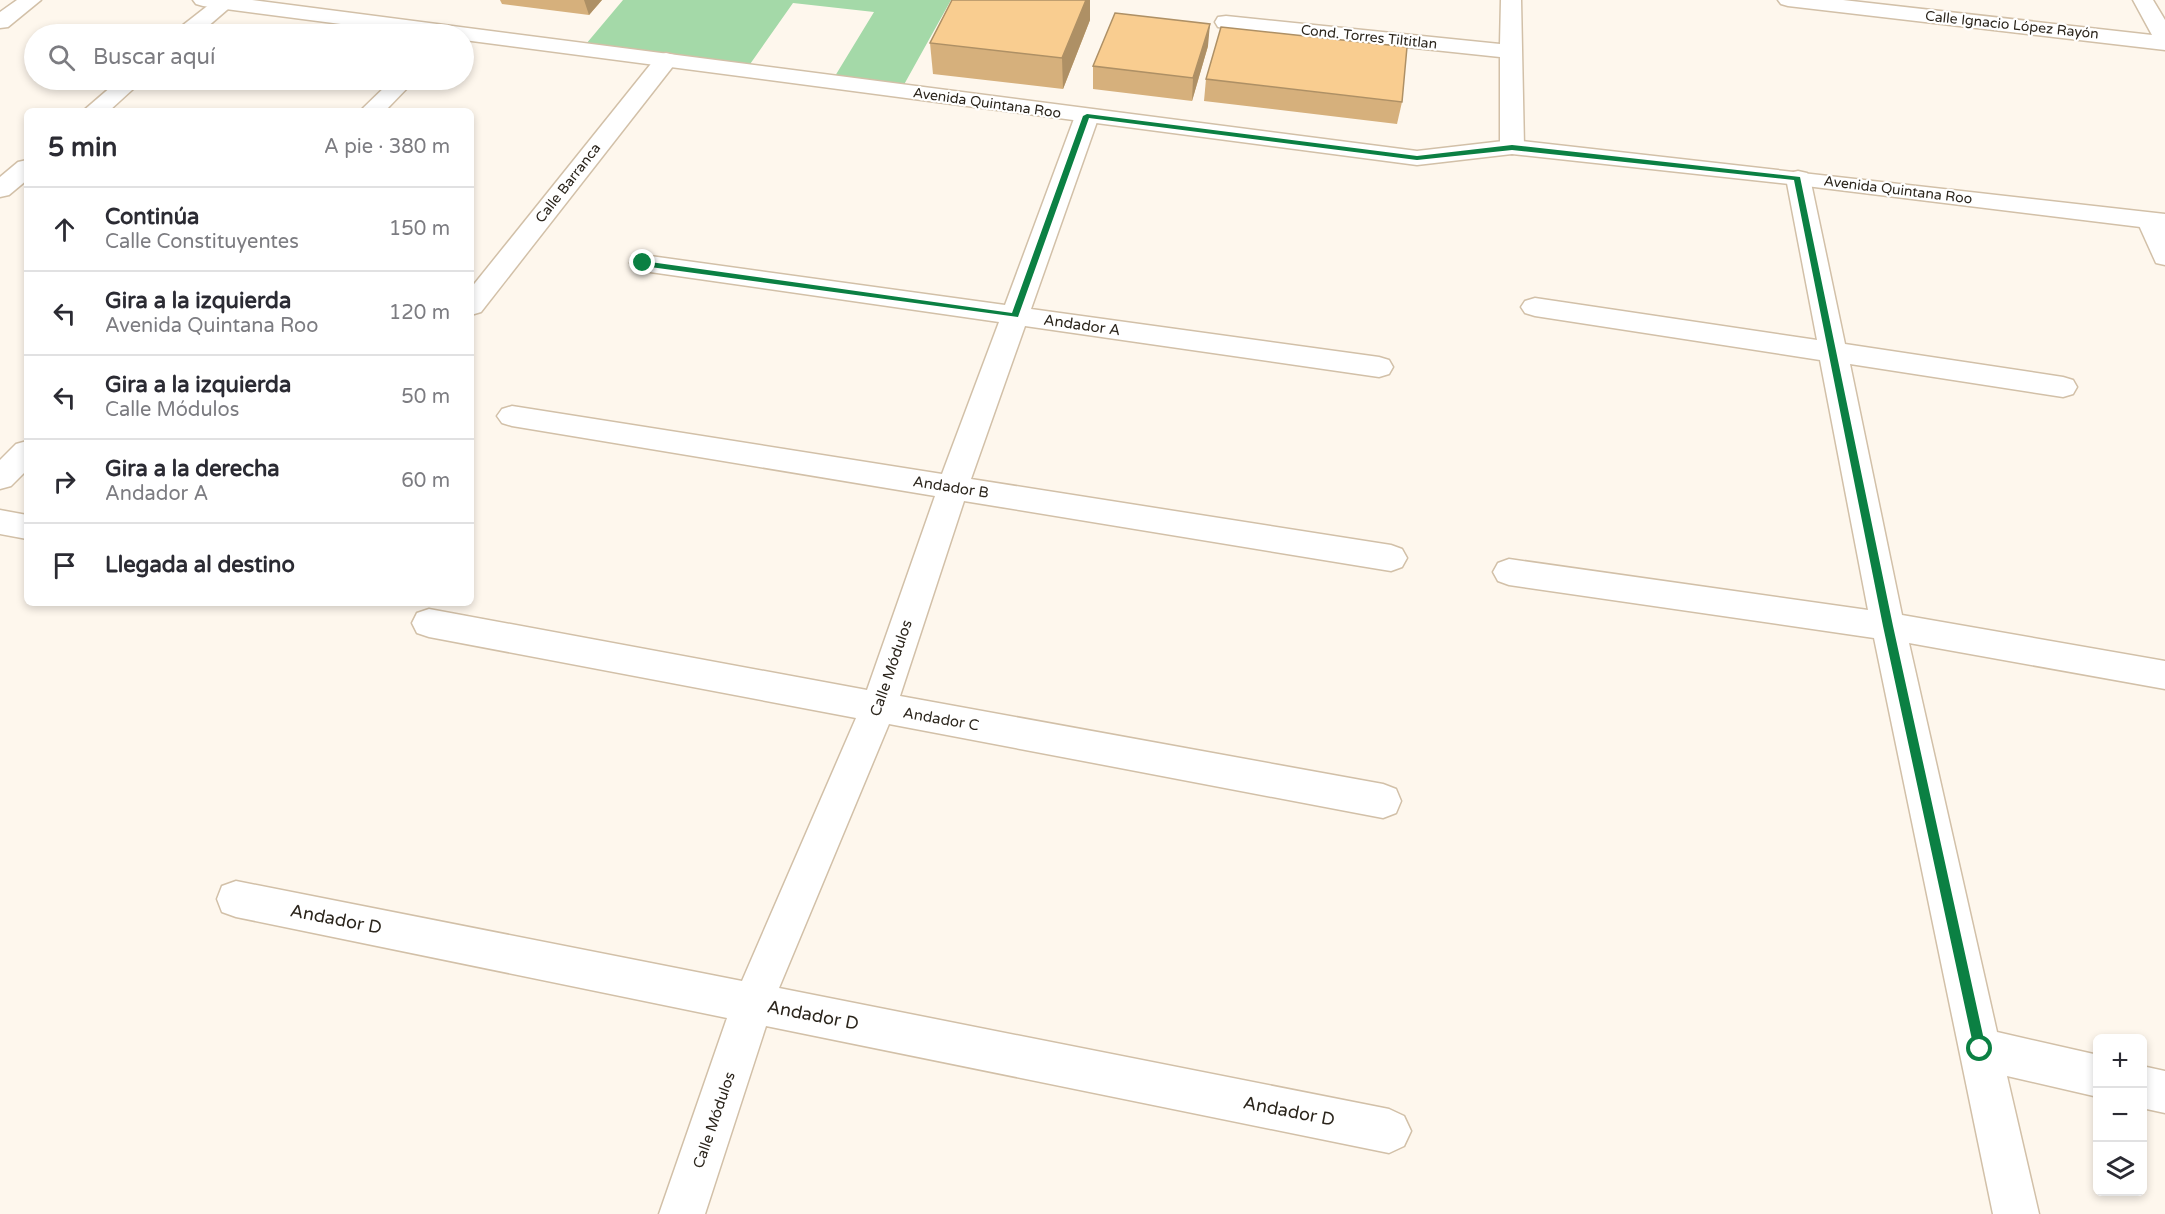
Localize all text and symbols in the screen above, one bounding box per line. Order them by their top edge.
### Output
street label: Calle Ignacio López Rayón [1924,7,2100,43]
street label: Cond. Torres Tiltitlan [1300,21,1438,53]
search box [24,24,474,90]
icon: search [45,41,78,74]
text: Buscar aquí [93,44,215,70]
street label: Avenida Quintana Roo [912,84,1062,122]
text: 5 min [48,132,117,163]
text: A pie · 380 m [324,135,450,159]
street label: Calle Barranca [532,140,604,226]
street label: Avenida Quintana Roo [1823,172,1973,208]
text: Continúa [105,204,199,230]
icon: ahead [48,213,81,246]
text: 150 m [389,217,450,241]
text: Calle Constituyentes [105,230,299,254]
route end [629,249,655,275]
text: Gira a la izquierda [105,288,291,314]
icon: left [48,297,81,330]
text: 120 m [389,301,450,325]
street label: Andador A [1042,311,1122,339]
text: Avenida Quintana Roo [105,314,318,338]
text: Gira a la izquierda [105,372,291,398]
icon: left [48,381,81,414]
text: 50 m [401,385,450,409]
text: Calle Módulos [105,398,239,422]
text: Gira a la derecha [105,456,280,482]
icon: right [48,465,81,498]
text: 60 m [401,469,450,493]
street label: Andador B [912,472,990,502]
text: Andador A [105,482,208,506]
icon: arrive [48,549,81,582]
text: Llegada al destino [105,552,295,578]
street label: Calle Módulos [866,617,916,719]
street label: Andador C [902,703,980,735]
street label: Andador D [288,899,384,939]
street label: Andador D [765,995,861,1035]
map controls [2093,1034,2147,1196]
button: + [2093,1034,2147,1088]
route start [1966,1035,1992,1061]
street label: Calle Módulos [689,1069,739,1171]
button: − [2093,1088,2147,1142]
street label: Andador D [1241,1091,1337,1131]
button: layers [2093,1142,2147,1196]

